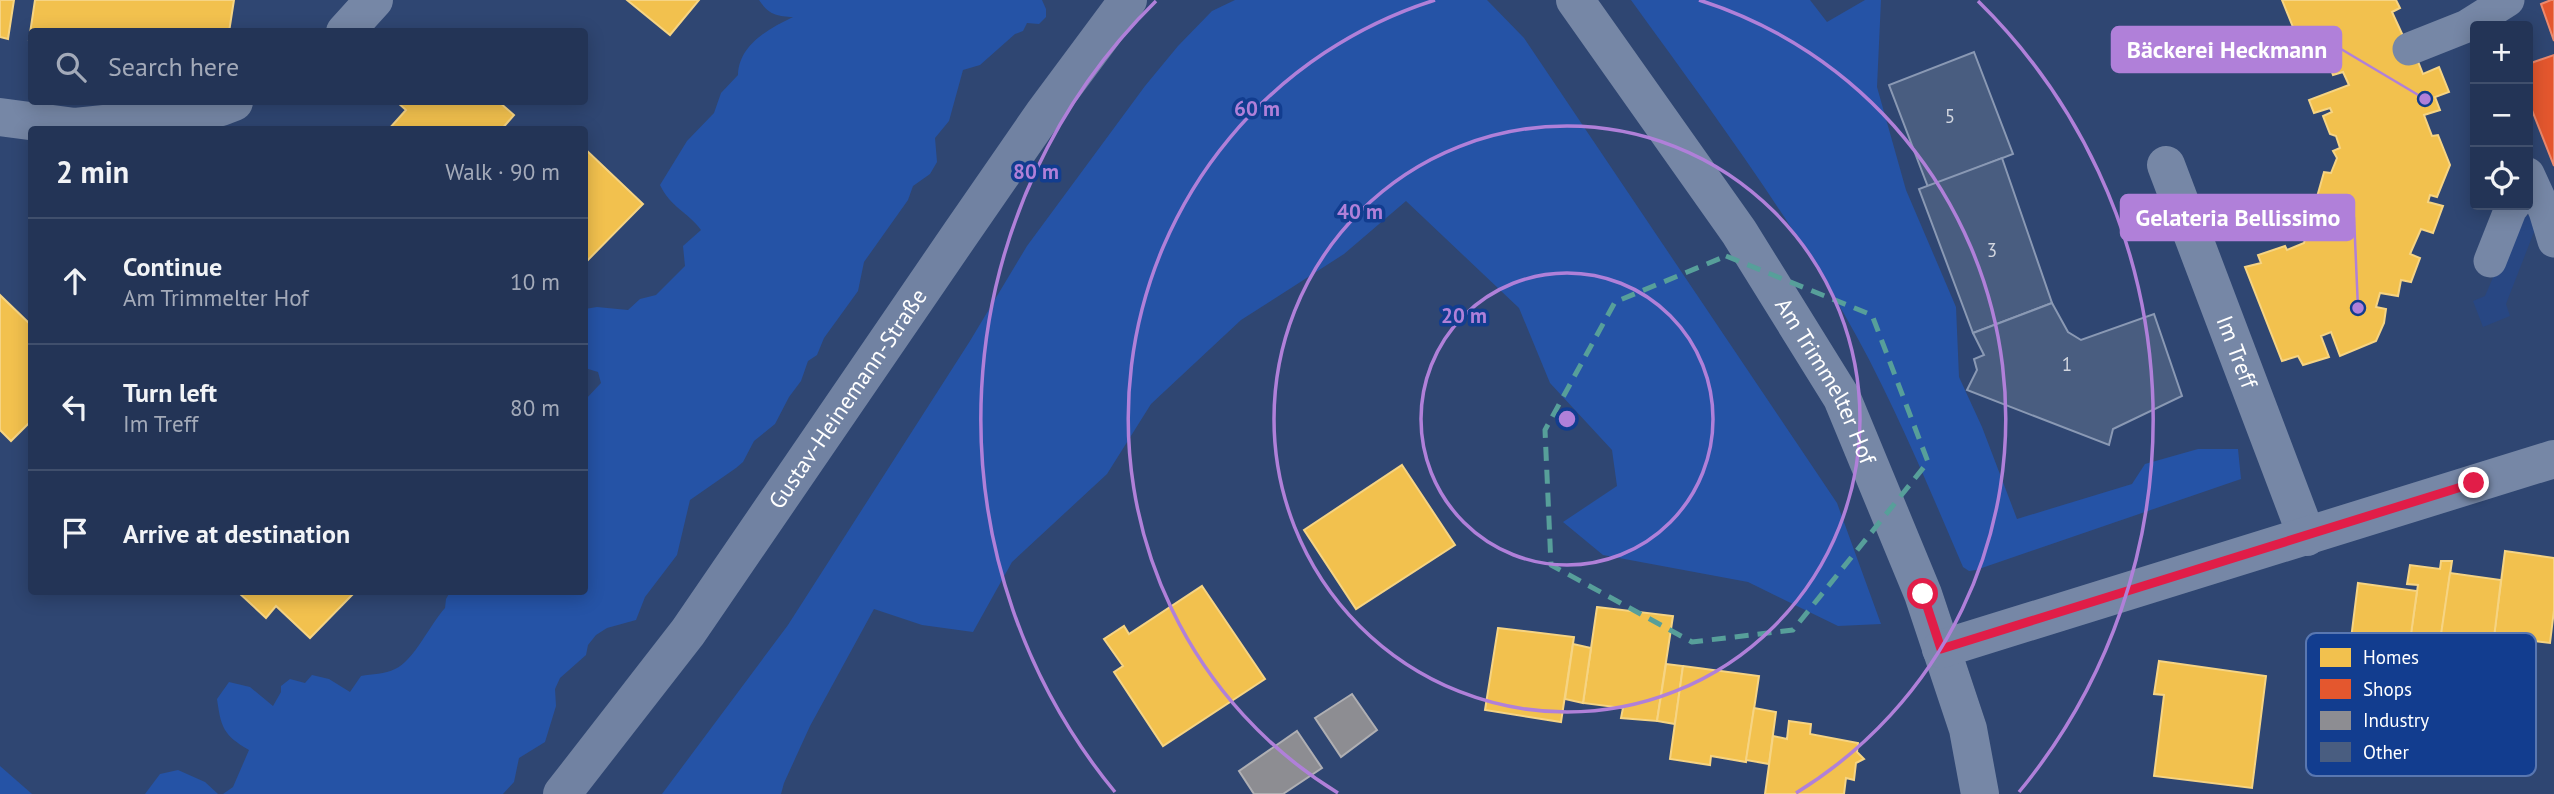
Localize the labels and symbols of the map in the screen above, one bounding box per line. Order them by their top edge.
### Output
callout: Bäckerei Heckmann [2112,27,2341,72]
text: Bäckerei Heckmann [2127,34,2327,65]
text: 60 m [1234,95,1280,122]
house number: 5 [1945,104,1955,128]
text: 80 m [1013,158,1059,185]
callout: Gelateria Bellissimo [2121,195,2354,240]
text: 40 m [1337,198,1383,225]
text: Gelateria Bellissimo [2136,202,2341,233]
house number: 3 [1987,238,1997,262]
street label: Gustav-Heinemann-Straße [762,283,933,514]
street label: Am Trimmelter Hof [1769,292,1883,470]
text: 20 m [1441,302,1487,329]
street label: Im Treff [2210,311,2265,394]
house number: 1 [2062,352,2072,376]
centre of rings [1555,407,1579,431]
route end [2458,467,2489,498]
route start [1907,578,1938,609]
legend [2306,633,2536,776]
text: Homes [2363,645,2419,669]
text: Shops [2363,677,2412,701]
text: Industry [2363,708,2429,732]
text: Other [2363,740,2409,764]

